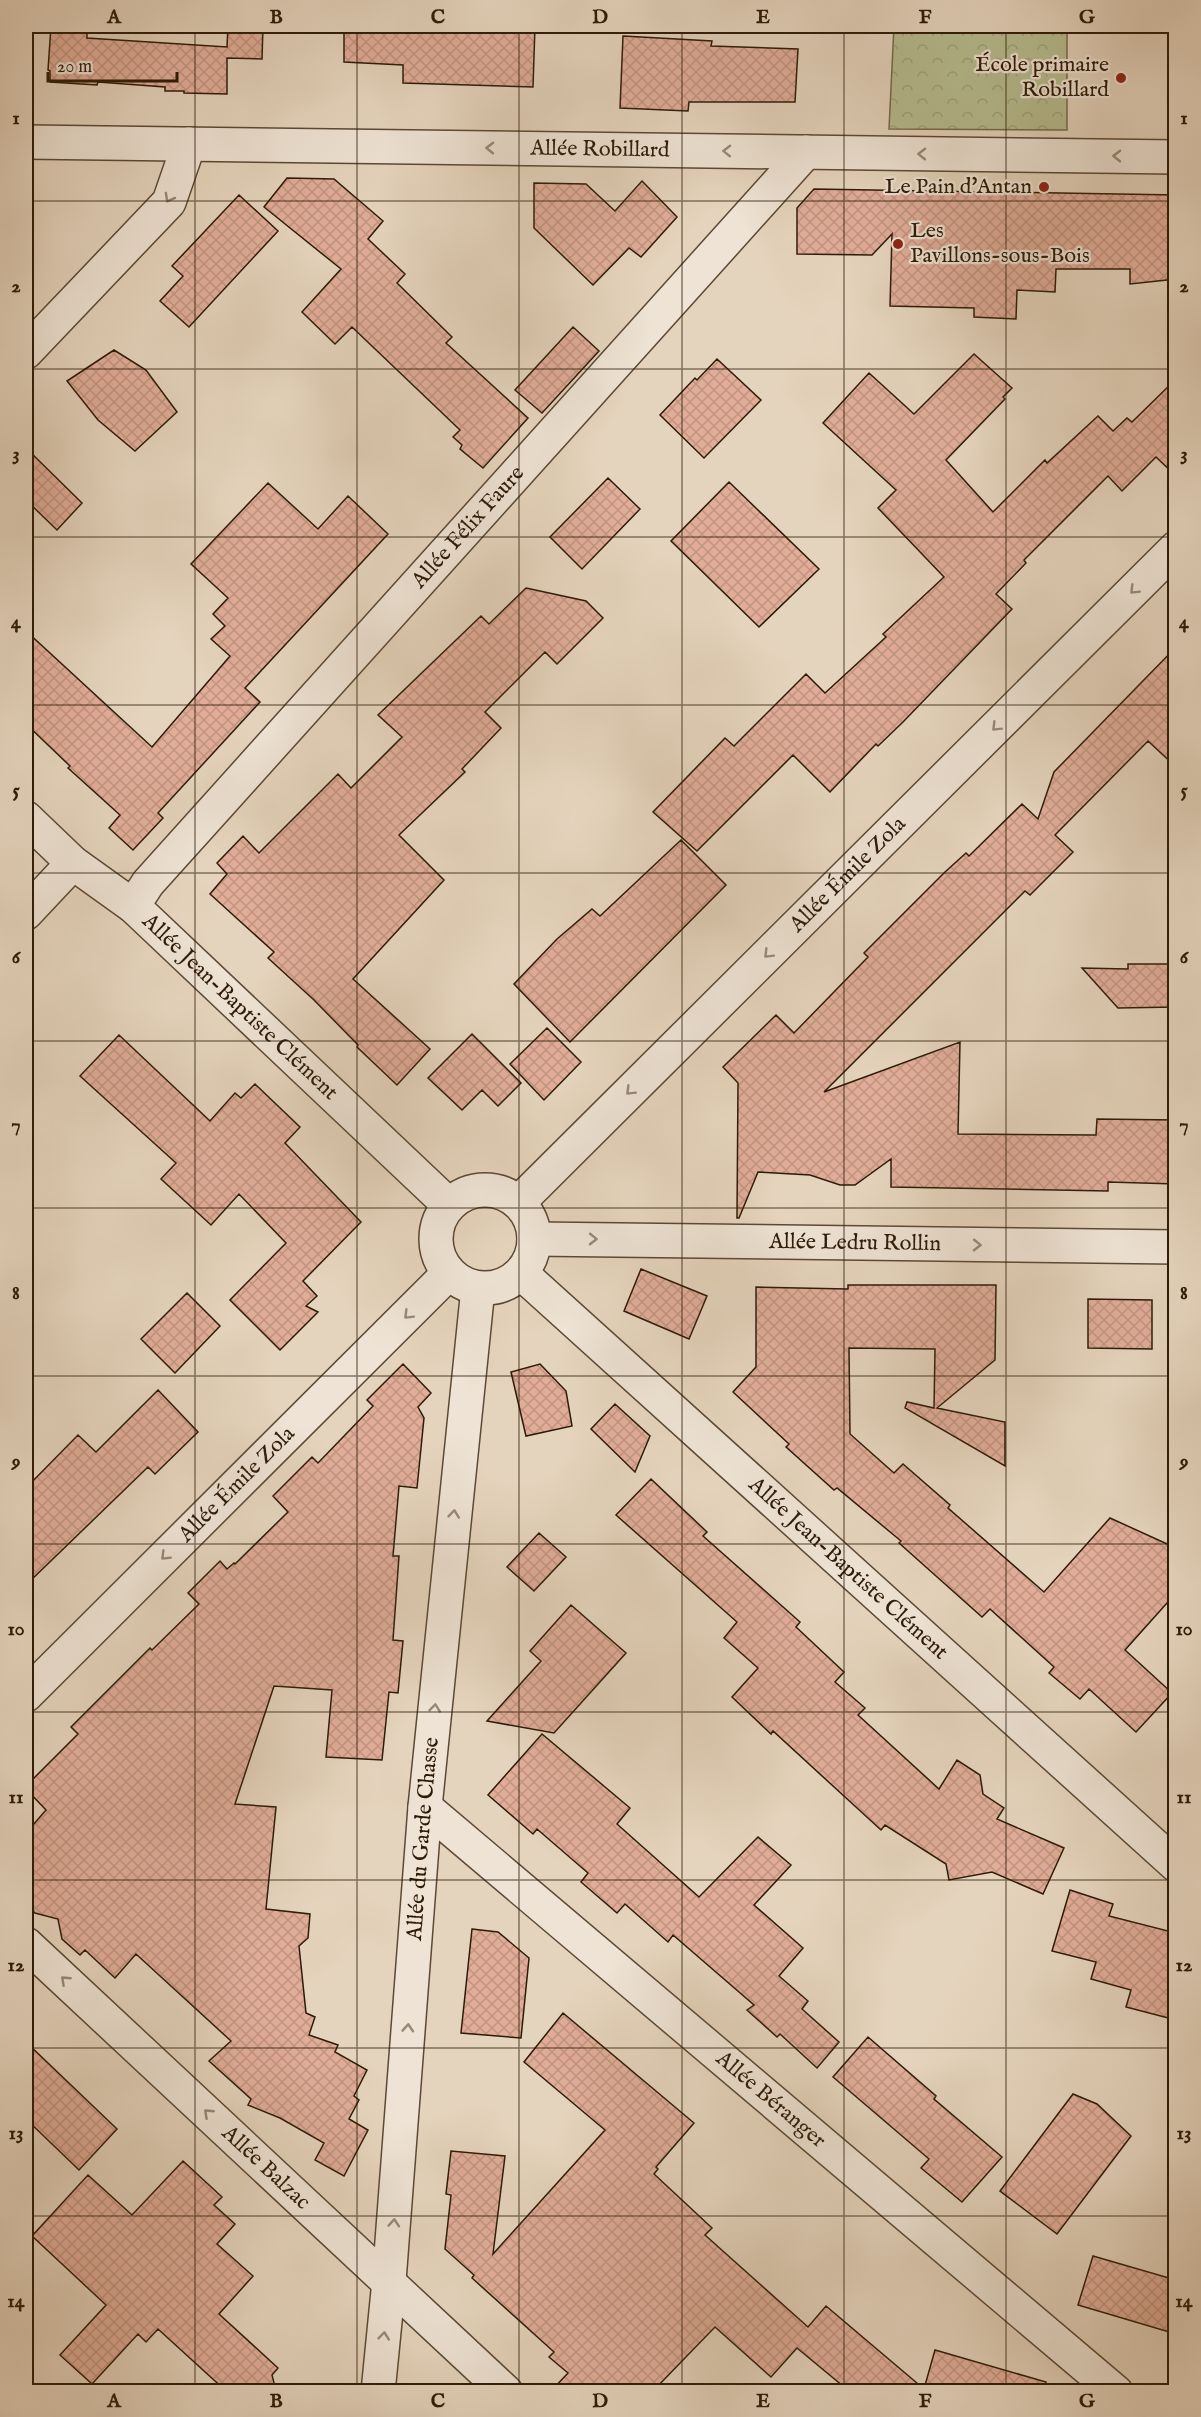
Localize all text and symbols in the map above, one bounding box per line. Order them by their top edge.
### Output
text: A [106,5,122,30]
text: B [269,5,283,30]
text: C [431,5,445,30]
text: D [592,5,608,30]
text: E [756,5,770,30]
text: F [919,5,932,30]
text: G [1079,5,1096,30]
scale bar [48,45,177,83]
place label: École primaire Robillard [975,51,1109,104]
text: 20 m [57,56,92,79]
marker: École primaire Robillard [1114,71,1128,85]
text: 1 [12,106,20,131]
text: 1 [1180,106,1188,131]
street label: Allée Robillard [529,135,670,164]
one-way arrow [486,142,495,154]
one-way arrow [723,145,732,157]
one-way arrow [918,147,927,160]
one-way arrow [1113,150,1122,162]
place label: Le Pain d'Antan [885,173,1032,201]
marker: Le Pain d'Antan [1037,180,1051,194]
one-way arrow [165,192,176,202]
place label: Les Pavillons-sous-Bois [910,217,1090,270]
marker: Les Pavillons-sous-Bois [891,237,905,251]
text: 2 [11,274,21,299]
text: 2 [1179,274,1189,299]
text: 3 [12,442,20,467]
text: 3 [1180,442,1188,467]
street label: Allée Félix Faure [405,460,531,595]
one-way arrow [1130,583,1141,593]
text: 4 [11,610,22,635]
text: 4 [1179,610,1190,635]
one-way arrow [992,720,1003,731]
text: 5 [12,778,20,803]
text: 5 [1180,778,1188,803]
street label: Allée Émile Zola [783,810,913,939]
street label: Allée Jean-Baptiste Clément [135,907,344,1107]
text: 6 [12,945,22,970]
text: 6 [1180,945,1190,970]
one-way arrow [765,946,776,957]
one-way arrow [627,1084,638,1095]
text: 7 [11,1113,21,1138]
text: 7 [1179,1113,1189,1138]
street label: Allée Ledru Rollin [768,1228,941,1258]
one-way arrow [588,1233,597,1245]
one-way arrow [972,1238,981,1251]
text: 8 [12,1281,20,1306]
text: 8 [1180,1281,1188,1306]
one-way arrow [404,1308,415,1318]
street label: Allée Émile Zola [172,1420,302,1549]
text: 9 [11,1449,21,1474]
text: 9 [1179,1449,1189,1474]
street label: Allée Jean-Baptiste Clément [742,1471,954,1666]
one-way arrow [448,1510,460,1519]
one-way arrow [162,1548,173,1559]
text: 10 [7,1617,25,1642]
text: 10 [1175,1617,1193,1642]
one-way arrow [428,1704,441,1713]
street label: Allée du Garde Chasse [401,1736,446,1943]
text: 11 [9,1785,23,1810]
text: 11 [1177,1785,1191,1810]
text: 12 [8,1953,25,1978]
text: 12 [1176,1953,1193,1978]
one-way arrow [61,1976,71,1987]
one-way arrow [402,2024,415,2033]
street label: Allée Béranger [709,2044,832,2154]
one-way arrow [204,2109,214,2120]
street label: Allée Balzac [215,2119,316,2216]
text: 13 [9,2121,23,2146]
text: 13 [1177,2121,1191,2146]
one-way arrow [387,2218,400,2227]
text: 14 [7,2289,26,2314]
text: 14 [1175,2289,1194,2314]
one-way arrow [377,2332,390,2341]
text: A [106,2389,122,2414]
text: B [269,2389,283,2414]
text: C [431,2389,445,2414]
text: D [592,2389,608,2414]
text: E [756,2389,770,2414]
text: F [919,2389,932,2414]
text: G [1079,2389,1096,2414]

